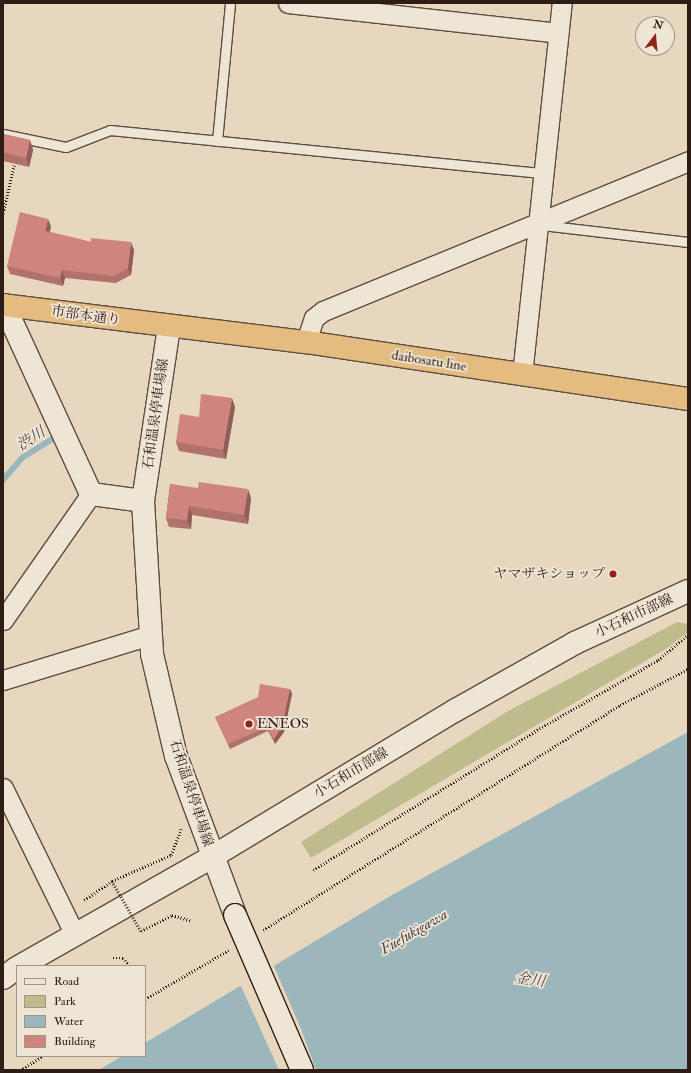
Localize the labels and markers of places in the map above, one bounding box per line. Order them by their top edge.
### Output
place label: ヤマザキショップ [493,566,605,582]
marker: ヤマザキショップ [608,569,618,579]
place label: ENEOS [257,716,309,732]
marker: ENEOS [244,719,254,729]

